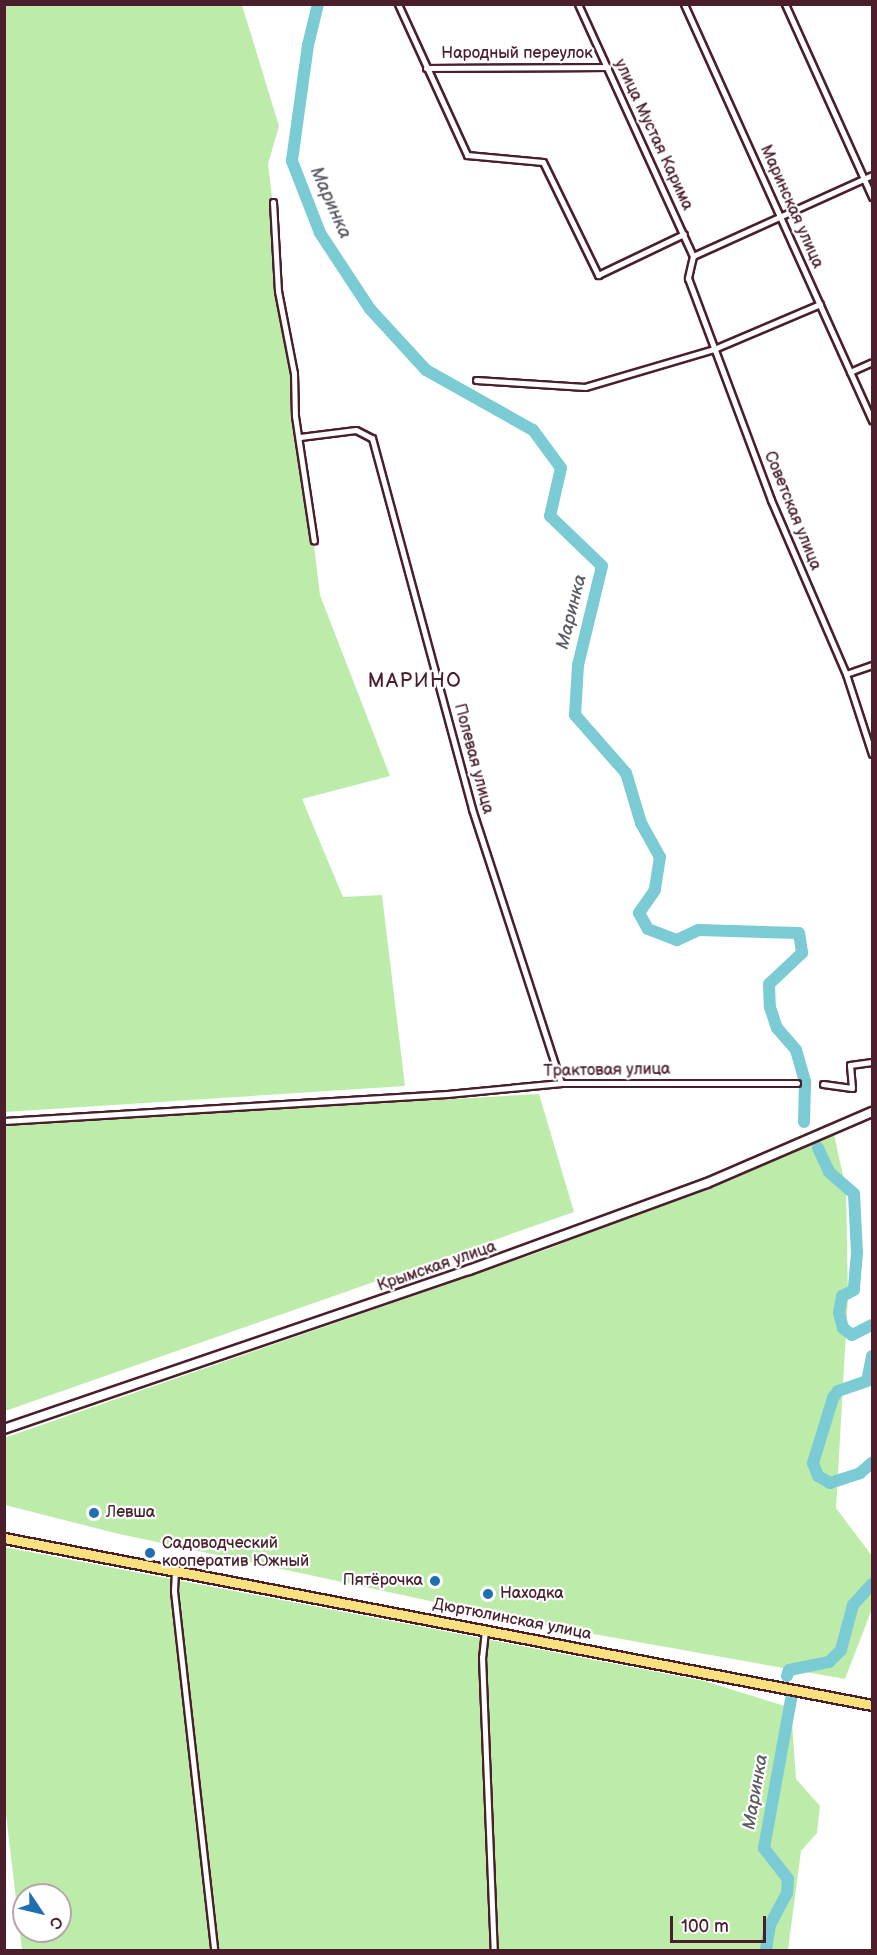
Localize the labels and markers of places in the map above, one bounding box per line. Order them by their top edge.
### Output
place label: Левша [106,1503,155,1523]
marker: Левша [87,1506,101,1520]
place label: Садоводческий кооператив Южный [162,1534,309,1572]
marker: Садоводческий кооператив Южный [143,1546,157,1560]
place label: Пятёрочка [343,1571,423,1591]
marker: Пятёрочка [428,1574,442,1588]
place label: Находка [500,1584,564,1604]
marker: Находка [481,1587,495,1601]

